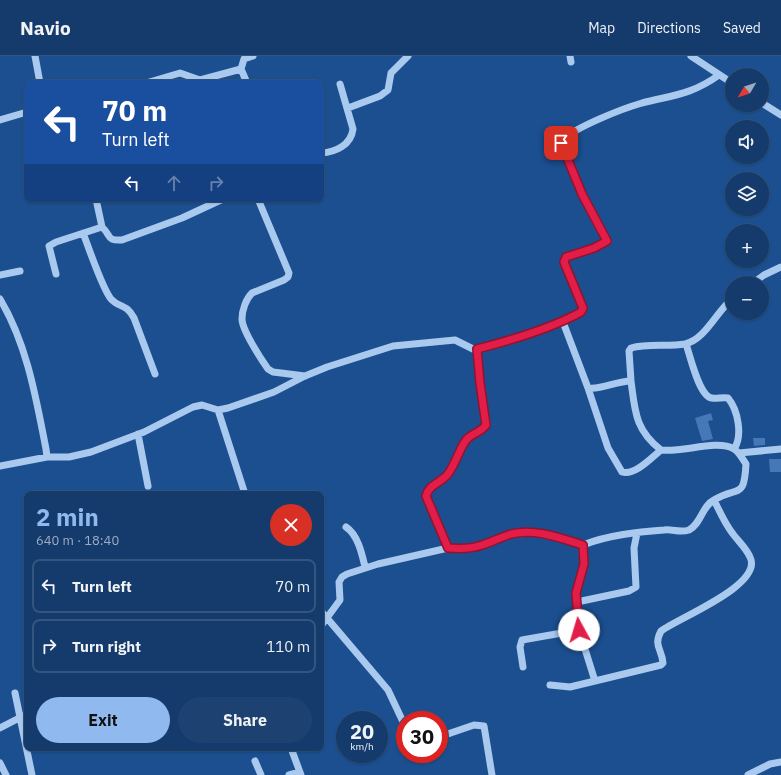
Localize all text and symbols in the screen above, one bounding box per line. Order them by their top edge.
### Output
text: Navio [20,16,71,40]
text: Map [588,19,615,37]
text: Directions [637,19,701,37]
text: Saved [723,19,761,37]
north arrow [725,68,769,112]
map controls [725,68,769,320]
text: 70 m [102,92,167,129]
icon: left [36,96,88,148]
button: sound [725,120,769,164]
pin [544,126,578,160]
text: Turn left [102,128,170,151]
icon: arrive [550,132,572,154]
icon: left [121,172,143,194]
icon: ahead [163,172,185,194]
icon: right [205,172,227,194]
button: layers [725,172,769,216]
button: + [725,224,769,268]
button: − [725,276,769,320]
text: 2 min [36,501,99,533]
button: close [270,504,312,546]
text: 640 m · 18:40 [36,532,119,549]
icon: left [38,575,60,597]
text: Turn left [72,577,132,596]
text: 70 m [275,577,310,596]
position arrow [558,609,600,651]
icon: right [38,635,60,657]
text: Turn right [72,637,141,656]
text: 110 m [266,637,310,656]
button: Exit [36,697,170,743]
button: Share [178,697,312,743]
speed limit sign: 30 [396,711,448,763]
text: 20 [350,718,374,745]
text: km/h [350,740,374,753]

